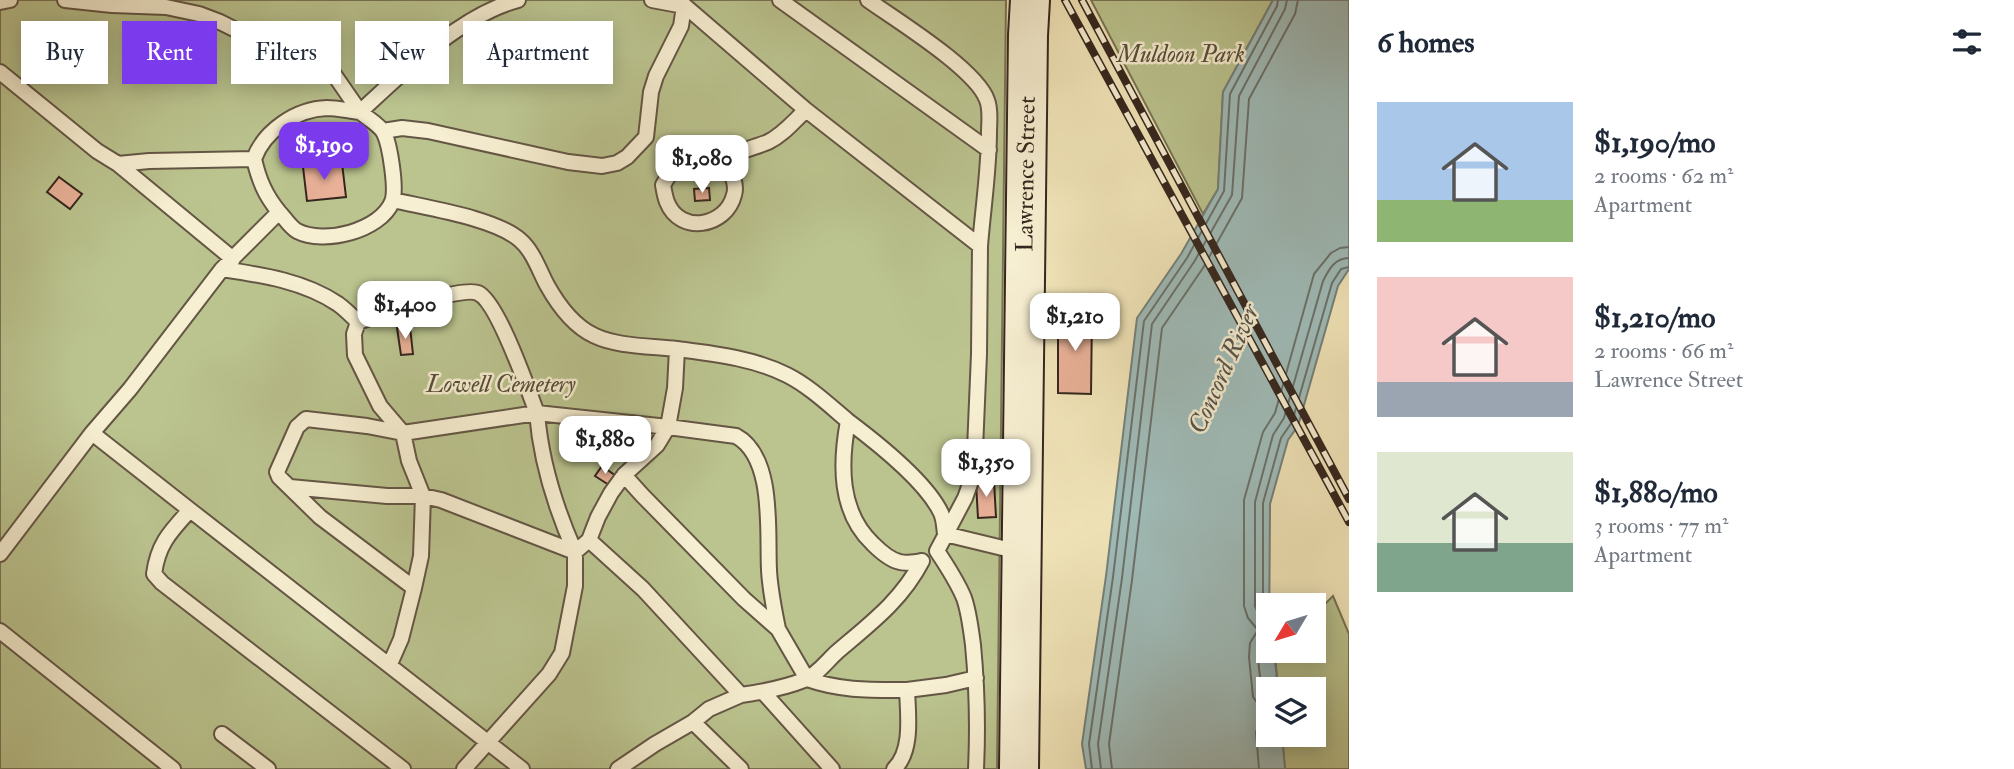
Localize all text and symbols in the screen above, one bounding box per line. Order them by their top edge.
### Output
chip: Buy [21,21,108,84]
chip: Rent [122,21,217,84]
chip: Filters [231,21,341,84]
chip: New [355,21,449,84]
chip: Apartment [463,21,613,84]
icon: filters [1948,23,1986,61]
text: 6 homes [1377,24,1475,61]
park label: Muldoon Park [1115,39,1245,70]
street label: Lawrence Street [1009,96,1043,252]
pin: $1,190 [267,122,381,182]
text: $1,190/mo [1594,124,1716,161]
text: $1,190 [295,130,353,159]
icon: home [1433,130,1517,214]
pin: $1,080 [645,136,759,195]
text: $1,080 [671,143,733,172]
text: 2 rooms · 62 m² [1594,161,1733,190]
text: Apartment [1594,190,1692,219]
pin: $1,400 [348,282,462,341]
text: $1,400 [373,289,437,318]
pin: $1,210 [1018,294,1132,353]
water label: Concord River [1181,298,1267,439]
text: $1,210/mo [1594,299,1715,336]
text: $1,210 [1046,301,1104,330]
icon: home [1433,305,1517,389]
text: 2 rooms · 66 m² [1594,336,1733,365]
text: Lawrence Street [1594,365,1743,394]
park label: Lowell Cemetery [425,369,577,400]
pin: $1,880 [548,416,662,476]
text: $1,880 [575,424,635,453]
pin: $1,350 [929,440,1043,499]
text: $1,350 [957,447,1015,476]
text: $1,880/mo [1594,474,1718,511]
icon: home [1433,480,1517,564]
text: 3 rooms · 77 m² [1594,511,1729,540]
text: Apartment [1594,540,1692,569]
north arrow [1256,593,1326,663]
map controls [1256,593,1326,747]
button: layers [1256,677,1326,747]

